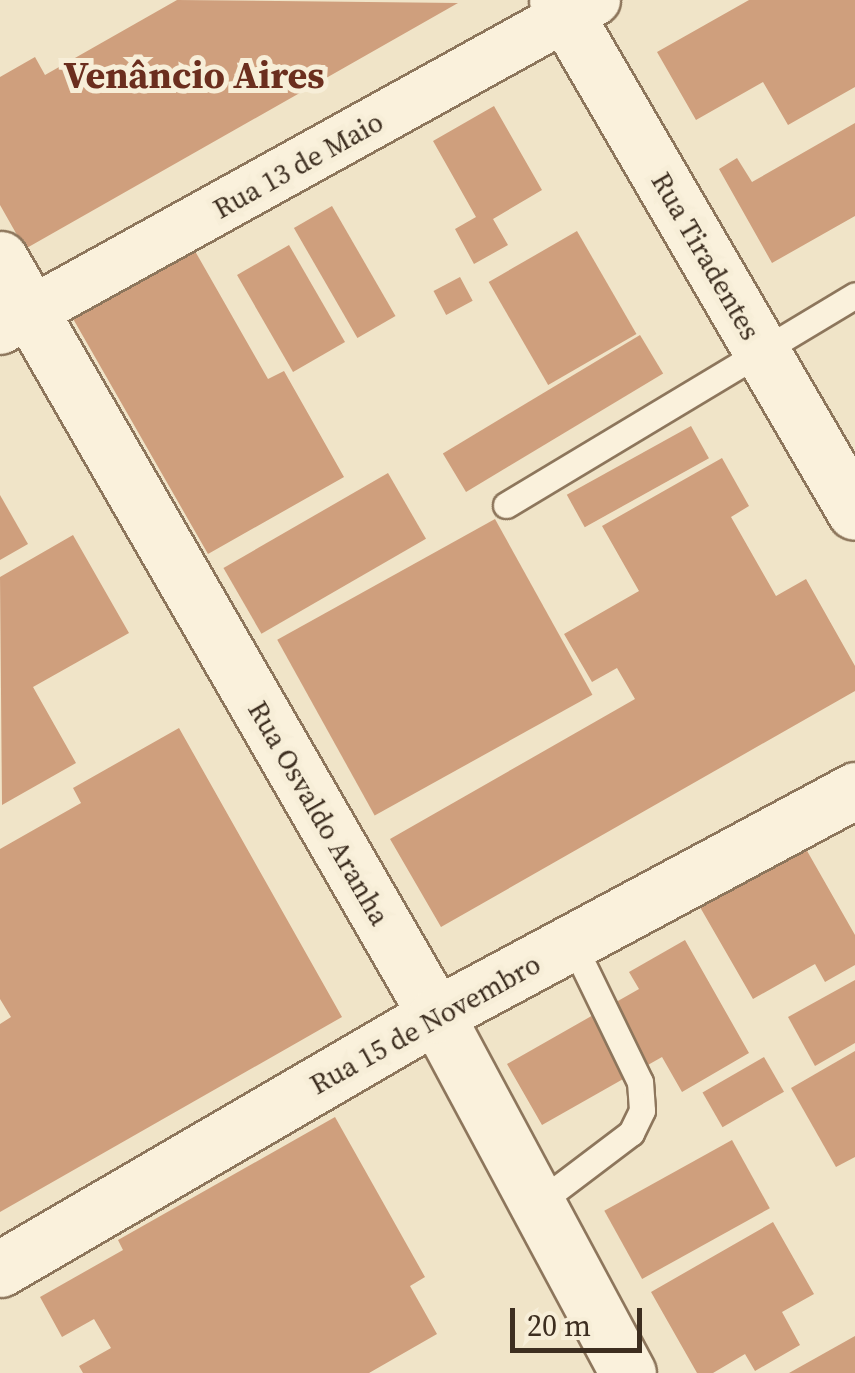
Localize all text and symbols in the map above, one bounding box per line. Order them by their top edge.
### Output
district label: Venâncio Aires [64,53,324,99]
street label: Rua 13 de Maio [207,105,389,225]
street label: Rua Tiradentes [644,166,768,346]
street label: Rua Osvaldo Aranha [241,695,397,931]
street label: Rua 15 de Novembro [304,947,546,1101]
scale bar [515,1288,648,1350]
text: 20 m [527,1305,591,1346]

